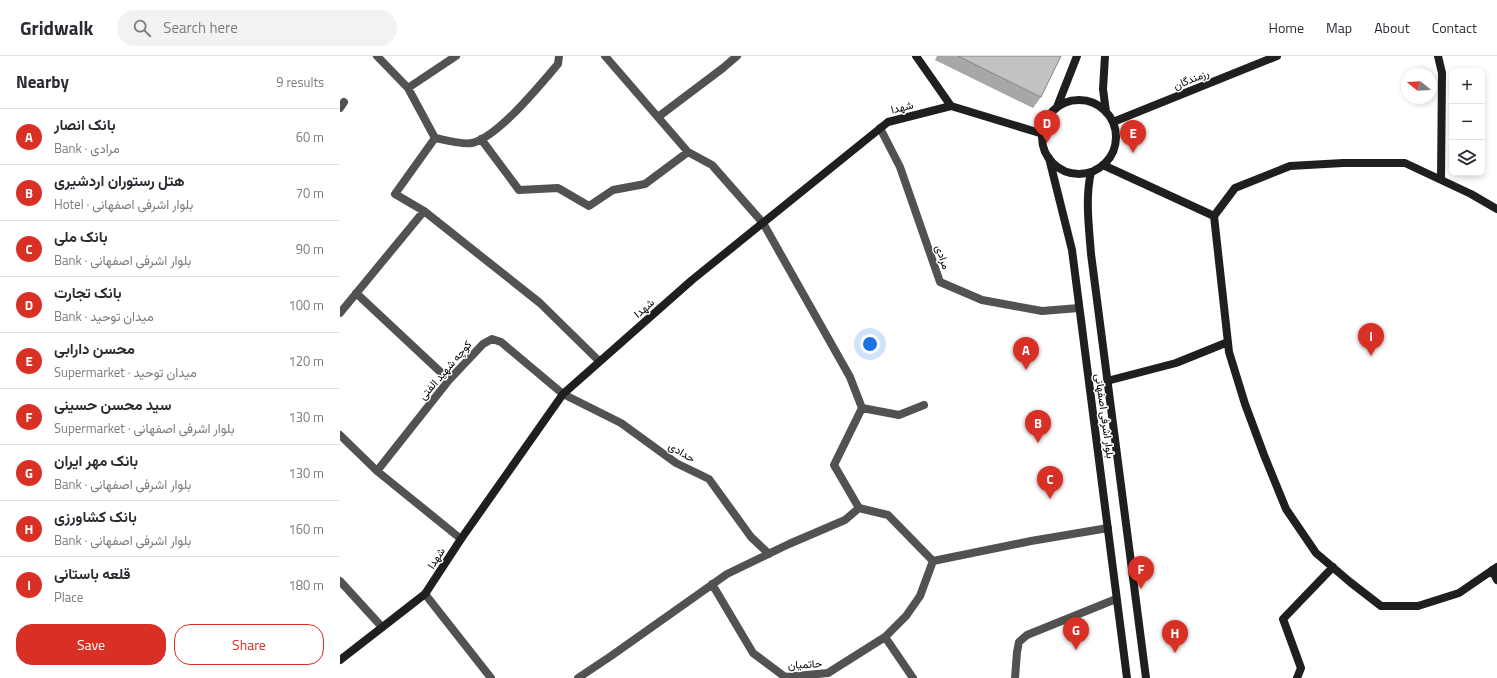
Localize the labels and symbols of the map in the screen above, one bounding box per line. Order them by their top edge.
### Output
street label: رزمندگان [1171,65,1211,93]
north arrow [1401,68,1437,104]
street label: شهدا [889,96,915,117]
pin: D [1034,110,1060,143]
pin: E [1120,120,1146,153]
street label: مرادی [932,243,955,271]
street label: شهدا [630,294,658,321]
pin: I [1358,323,1384,356]
your location [860,334,880,354]
street label: کوچه شهید الفتی [415,337,475,403]
pin: A [1013,337,1039,370]
street label: بلوار اشرفی اصفهانی [1091,373,1119,459]
pin: B [1025,410,1051,443]
street label: حدادی [666,438,698,466]
pin: C [1037,466,1063,499]
street label: شهدا [423,544,449,572]
pin: F [1128,556,1154,589]
pin: G [1063,617,1089,650]
pin: H [1162,620,1188,653]
street label: حاتمیان [787,655,823,673]

